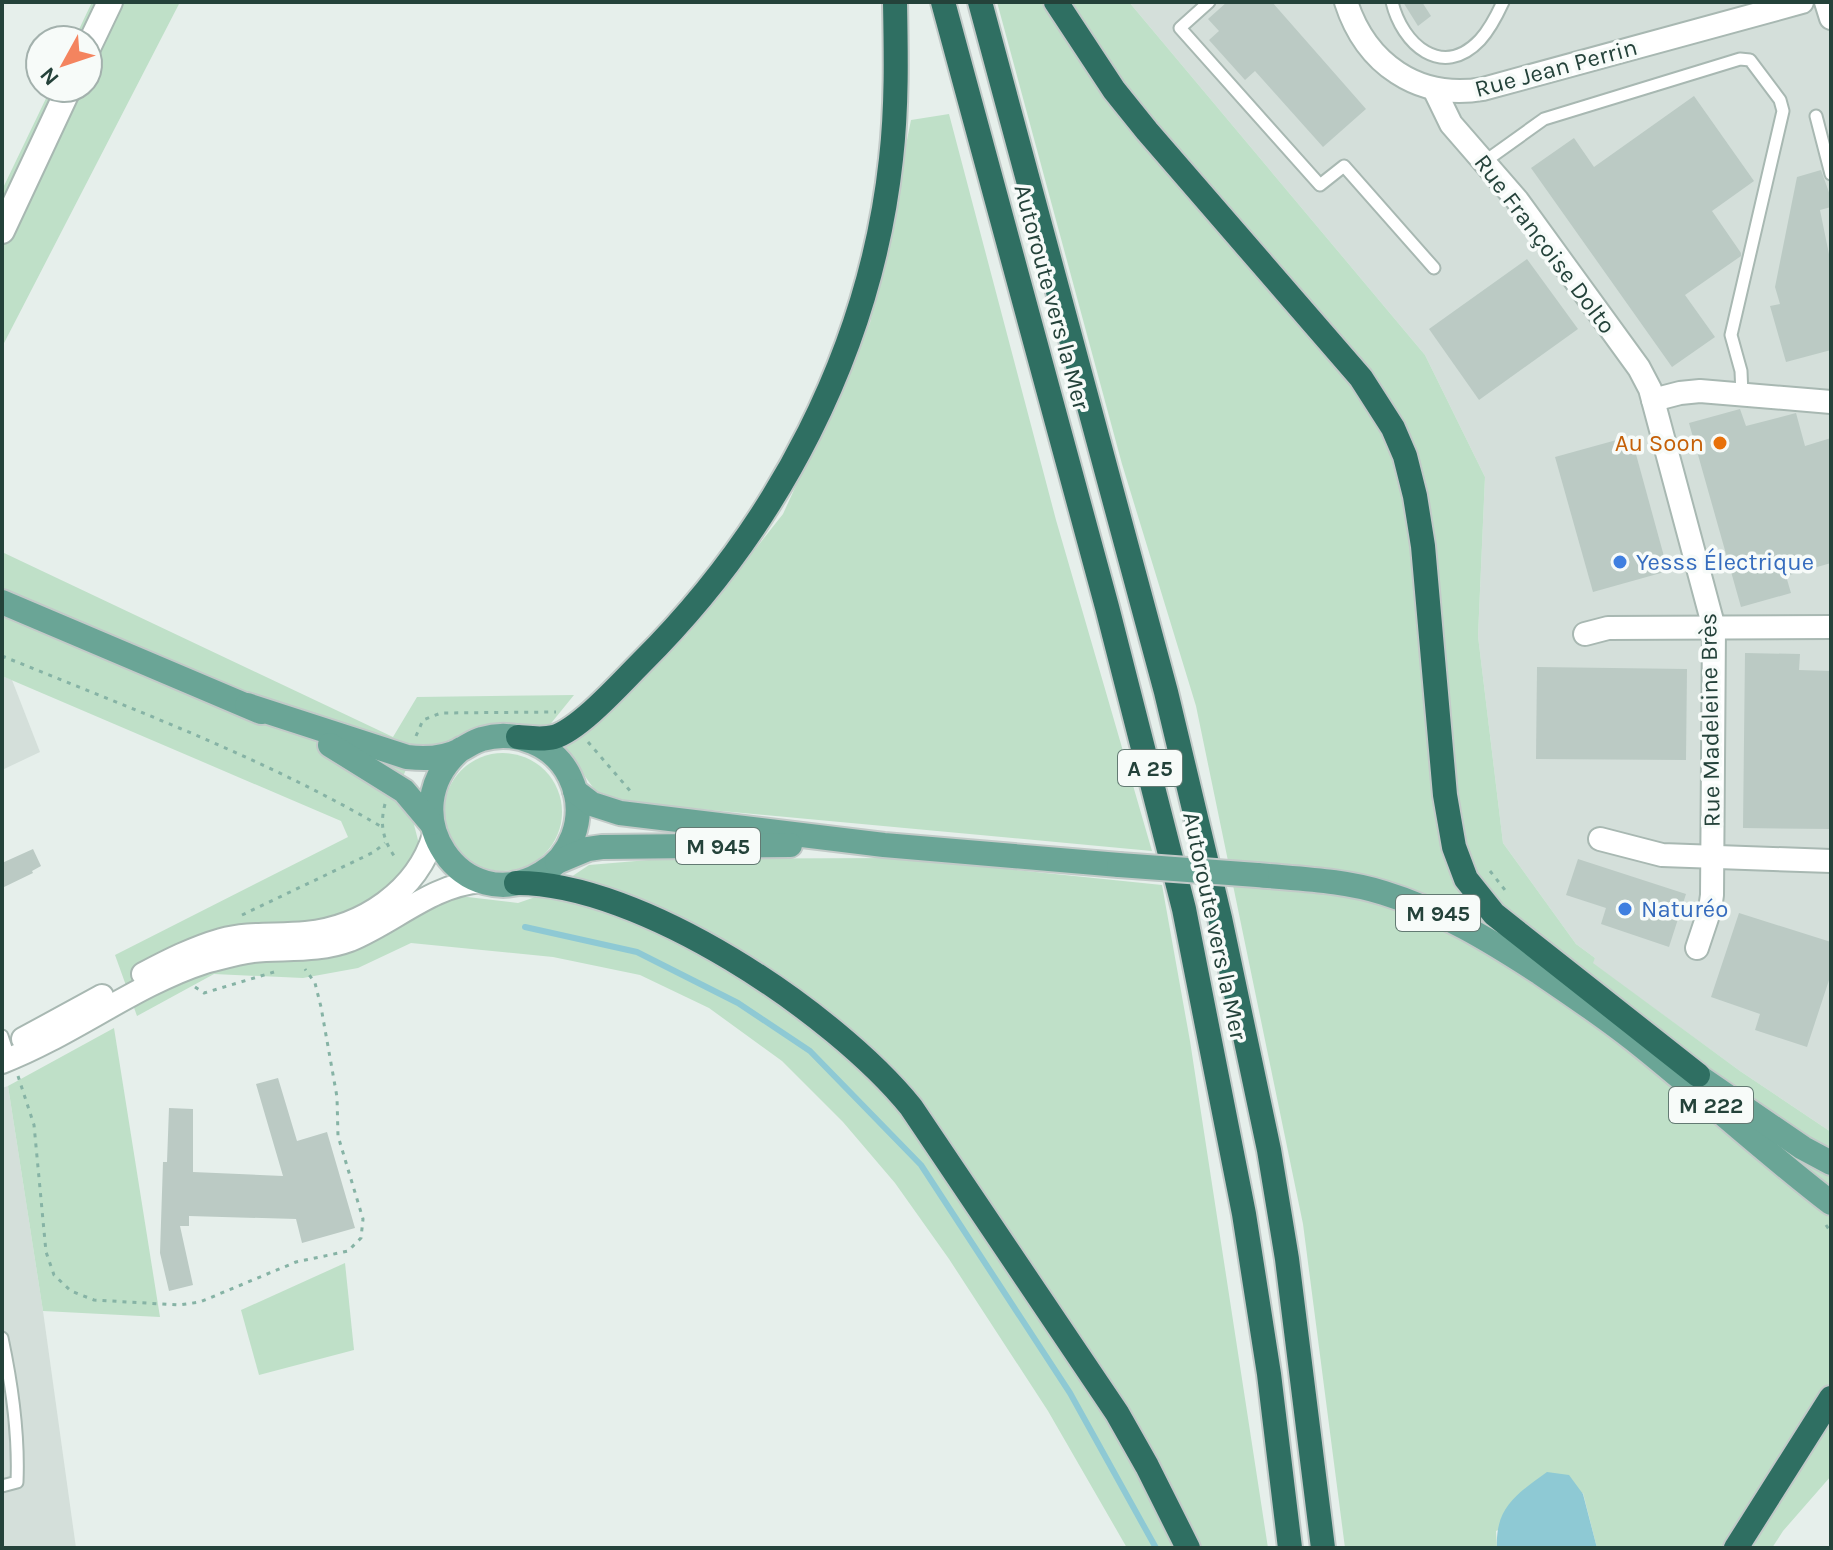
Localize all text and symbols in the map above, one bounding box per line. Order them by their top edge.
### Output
north arrow [24,24,104,104]
street label: Rue Jean Perrin [1472,33,1640,103]
text: N [34,62,64,91]
street label: Rue Françoise Dolto [1468,149,1622,339]
street label: Autoroute vers la Mer [1008,181,1096,413]
place label: Au Soon [1615,429,1704,457]
marker: Au Soon [1711,434,1729,452]
place label: Yesss Électrique [1636,547,1814,576]
marker: Yesss Électrique [1611,553,1629,571]
street label: Rue Madeleine Brès [1694,612,1726,828]
road number: A 25 [1118,750,1182,786]
street label: Autoroute vers la Mer [1177,810,1253,1043]
road number: M 945 [676,828,760,864]
road number: M 945 [1396,895,1480,931]
place label: Naturéo [1641,895,1728,923]
marker: Naturéo [1616,900,1634,918]
road number: M 222 [1669,1087,1753,1123]

